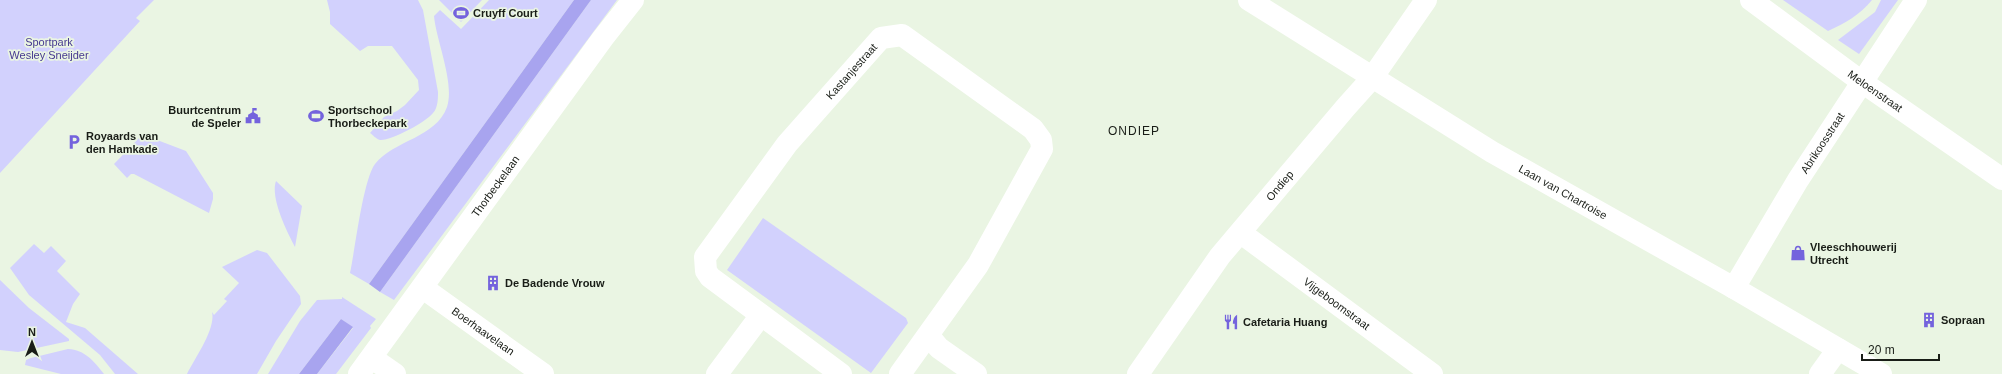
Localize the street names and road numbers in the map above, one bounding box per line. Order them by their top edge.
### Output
street label: Kastanjestraat [824,41,879,102]
street label: Meloenstraat [1846,68,1905,114]
street label: Abrikoosstraat [1798,110,1847,176]
street label: Thorbeckelaan [469,153,522,219]
street label: Laan van Chartroise [1517,162,1609,221]
street label: Ondiep [1264,168,1296,203]
street label: Vijgeboomstraat [1301,275,1372,332]
street label: Boerhaavelaan [450,305,517,358]

